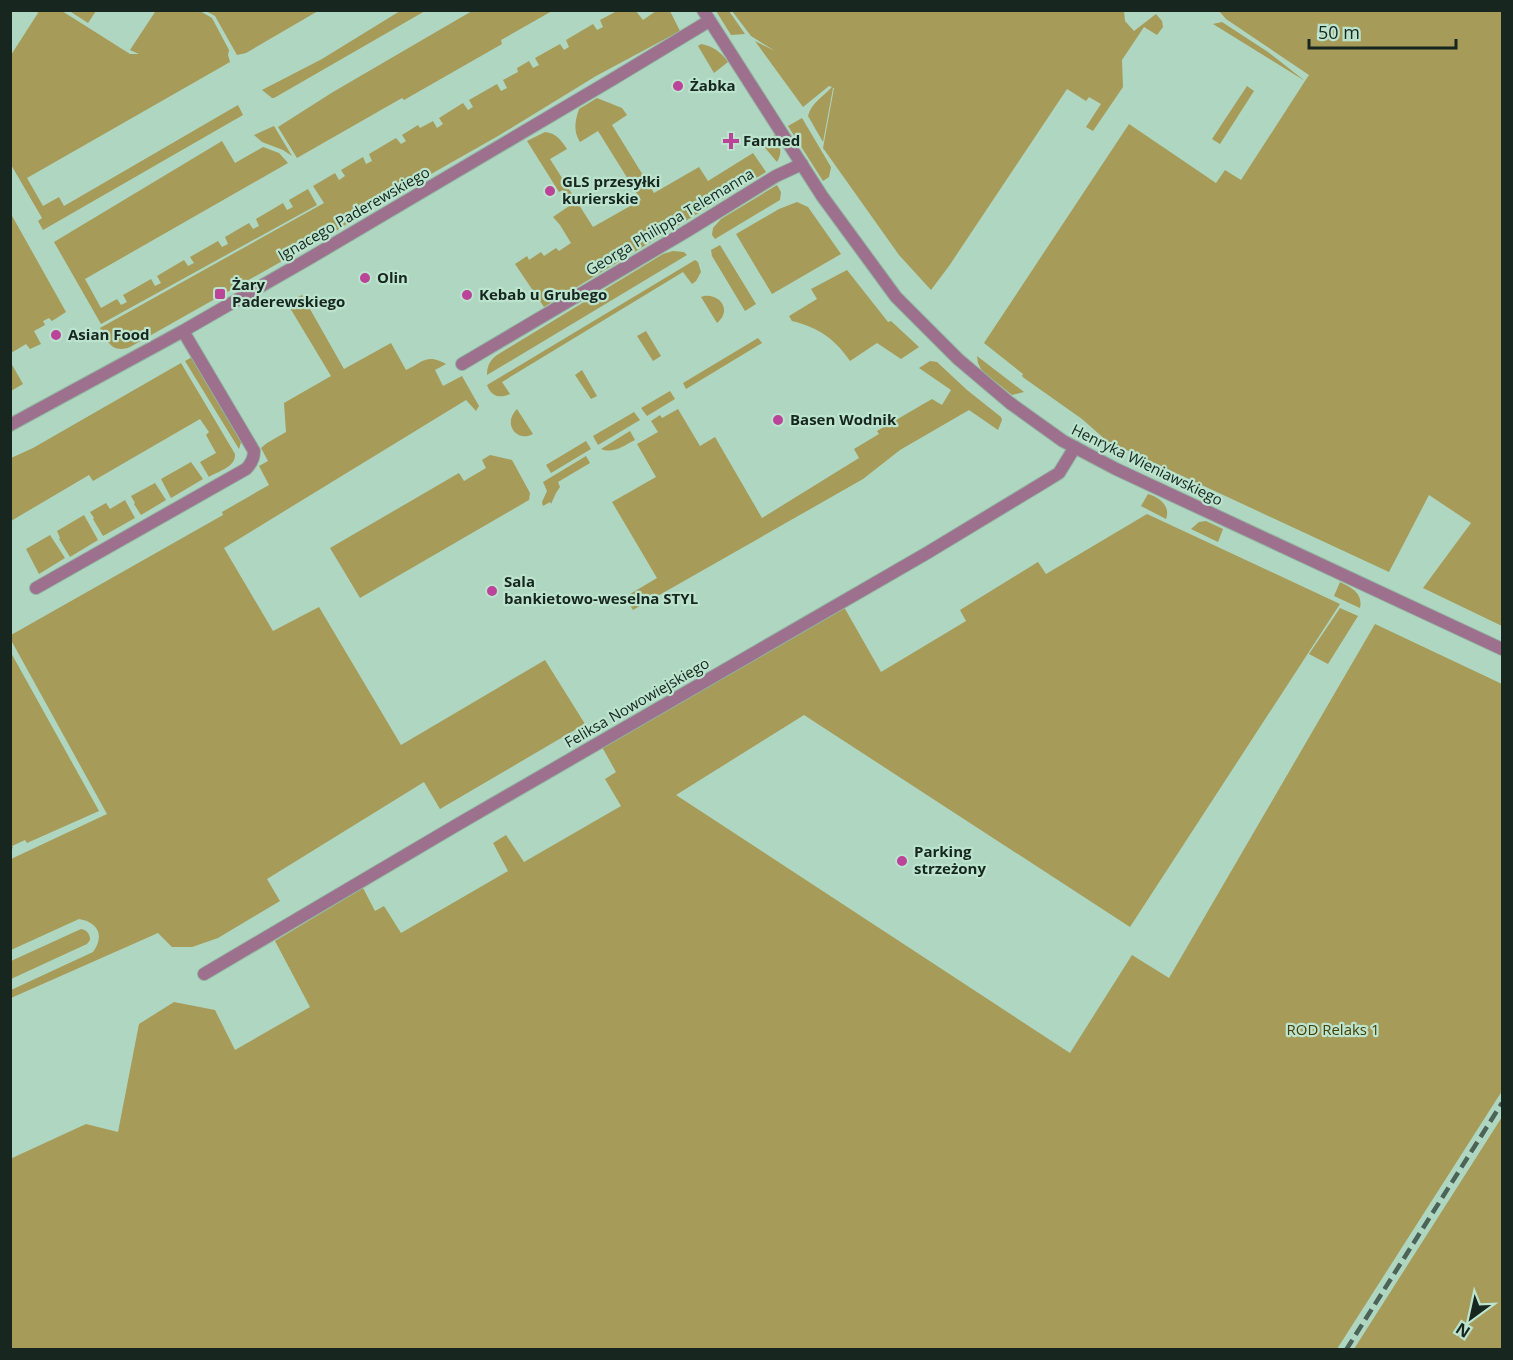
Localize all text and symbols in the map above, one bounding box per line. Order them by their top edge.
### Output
scale bar [1309,12,1456,50]
text: 50 m [1318,20,1360,44]
place label: Żabka [690,75,736,95]
marker: Żabka [671,79,685,93]
place label: Farmed [743,130,800,150]
marker: Farmed [724,134,738,148]
street label: Ignacego Paderewskiego [274,161,433,265]
street label: Georga Philippa Telemanna [582,163,757,279]
place label: GLS przesyłki kurierskie [562,171,660,208]
marker: GLS przesyłki kurierskie [543,184,557,198]
place label: Olin [377,267,408,287]
marker: Olin [358,271,372,285]
place label: Żary Paderewskiego [232,274,345,311]
place label: Kebab u Grubego [479,284,607,304]
marker: Żary Paderewskiego [213,287,227,301]
marker: Kebab u Grubego [460,288,474,302]
place label: Asian Food [68,324,150,344]
marker: Asian Food [49,328,63,342]
place label: Basen Wodnik [790,409,897,429]
marker: Basen Wodnik [771,413,785,427]
street label: Henryka Wieniawskiego [1069,419,1226,509]
place label: Sala bankietowo-weselna STYL [504,571,698,608]
marker: Sala bankietowo-weselna STYL [485,584,499,598]
street label: Feliksa Nowowiejskiego [560,652,713,752]
place label: Parking strzeżony [914,841,986,878]
marker: Parking strzeżony [895,854,909,868]
park label: ROD Relaks 1 [1286,1019,1380,1039]
north arrow [1441,1288,1501,1348]
text: N [1451,1318,1474,1343]

